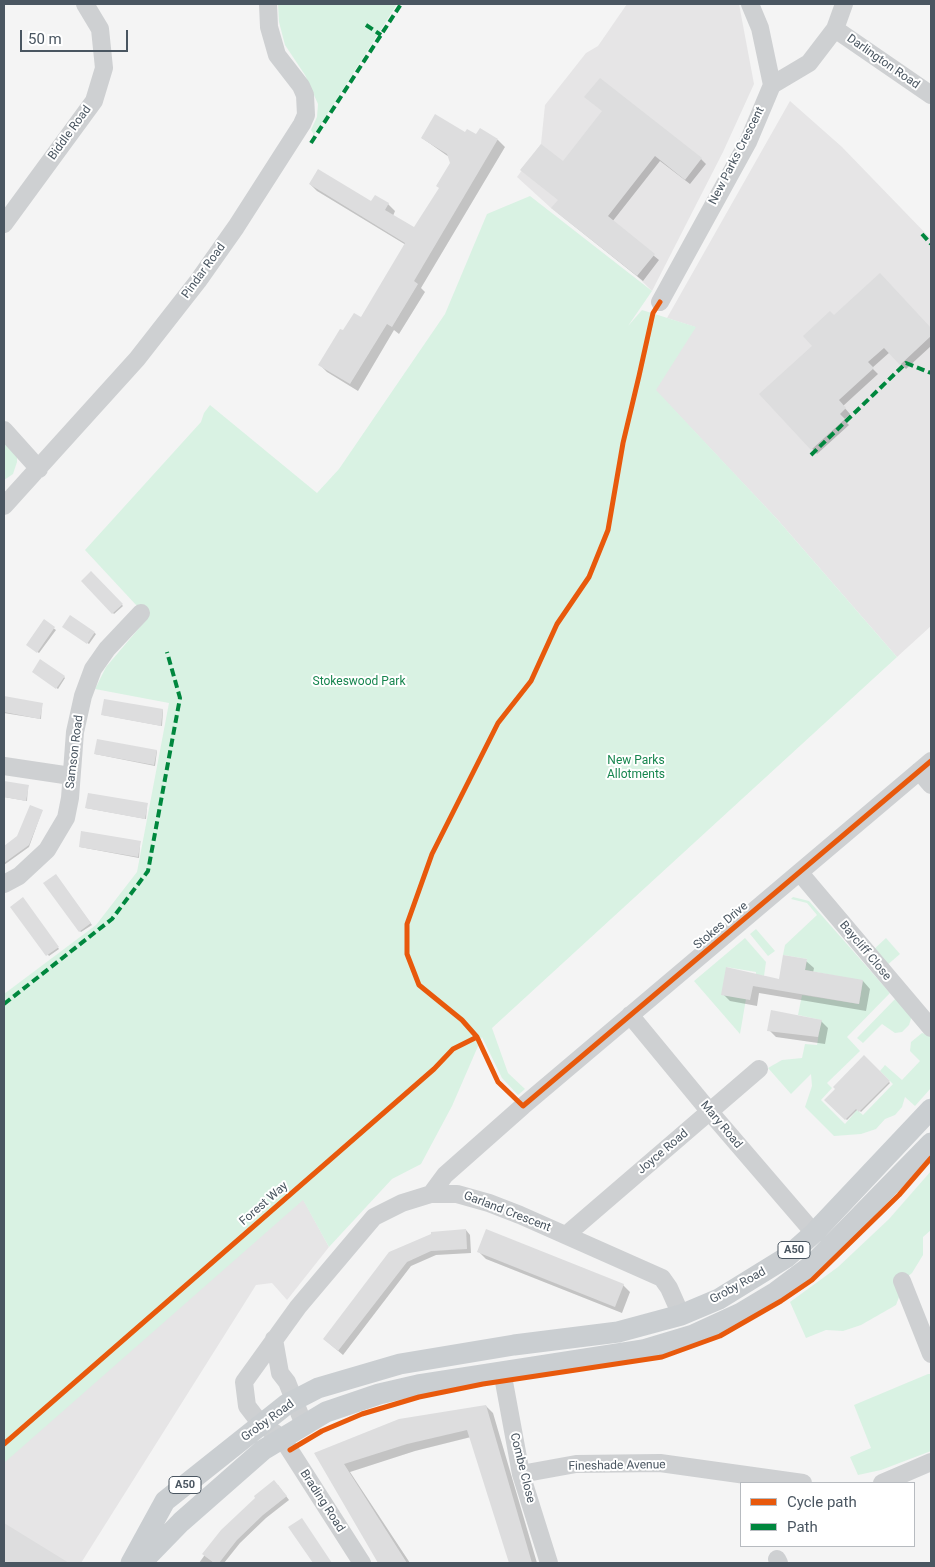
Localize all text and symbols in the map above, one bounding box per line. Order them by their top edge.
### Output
scale bar [22,20,130,52]
text: 50 m [28,30,62,48]
street label: Darlington Road [844,32,922,92]
street label: Biddle Road [45,103,95,163]
street label: New Parks Crescent [706,105,768,207]
street label: Pindar Road [179,240,229,302]
park label: Stokeswood Park [313,675,405,689]
street label: Samson Road [63,714,87,790]
park label: New Parks Allotments [607,754,665,782]
street label: Stokes Drive [691,899,751,953]
street label: Baycliff Close [836,918,894,984]
street label: Mary Road [697,1098,745,1152]
street label: Joyce Road [635,1127,691,1177]
street label: Forest Way [237,1179,291,1229]
street label: Garland Crescent [461,1189,553,1235]
road number: A50 [778,1242,810,1258]
street label: Groby Road [707,1265,769,1307]
street label: Groby Road [239,1397,297,1445]
street label: Combe Close [506,1432,538,1504]
street label: Fineshade Avenue [568,1458,666,1474]
street label: Brading Road [297,1467,347,1535]
road number: A50 [169,1476,201,1494]
legend [740,1482,915,1547]
text: Cycle path [787,1493,857,1511]
text: Path [787,1518,818,1536]

